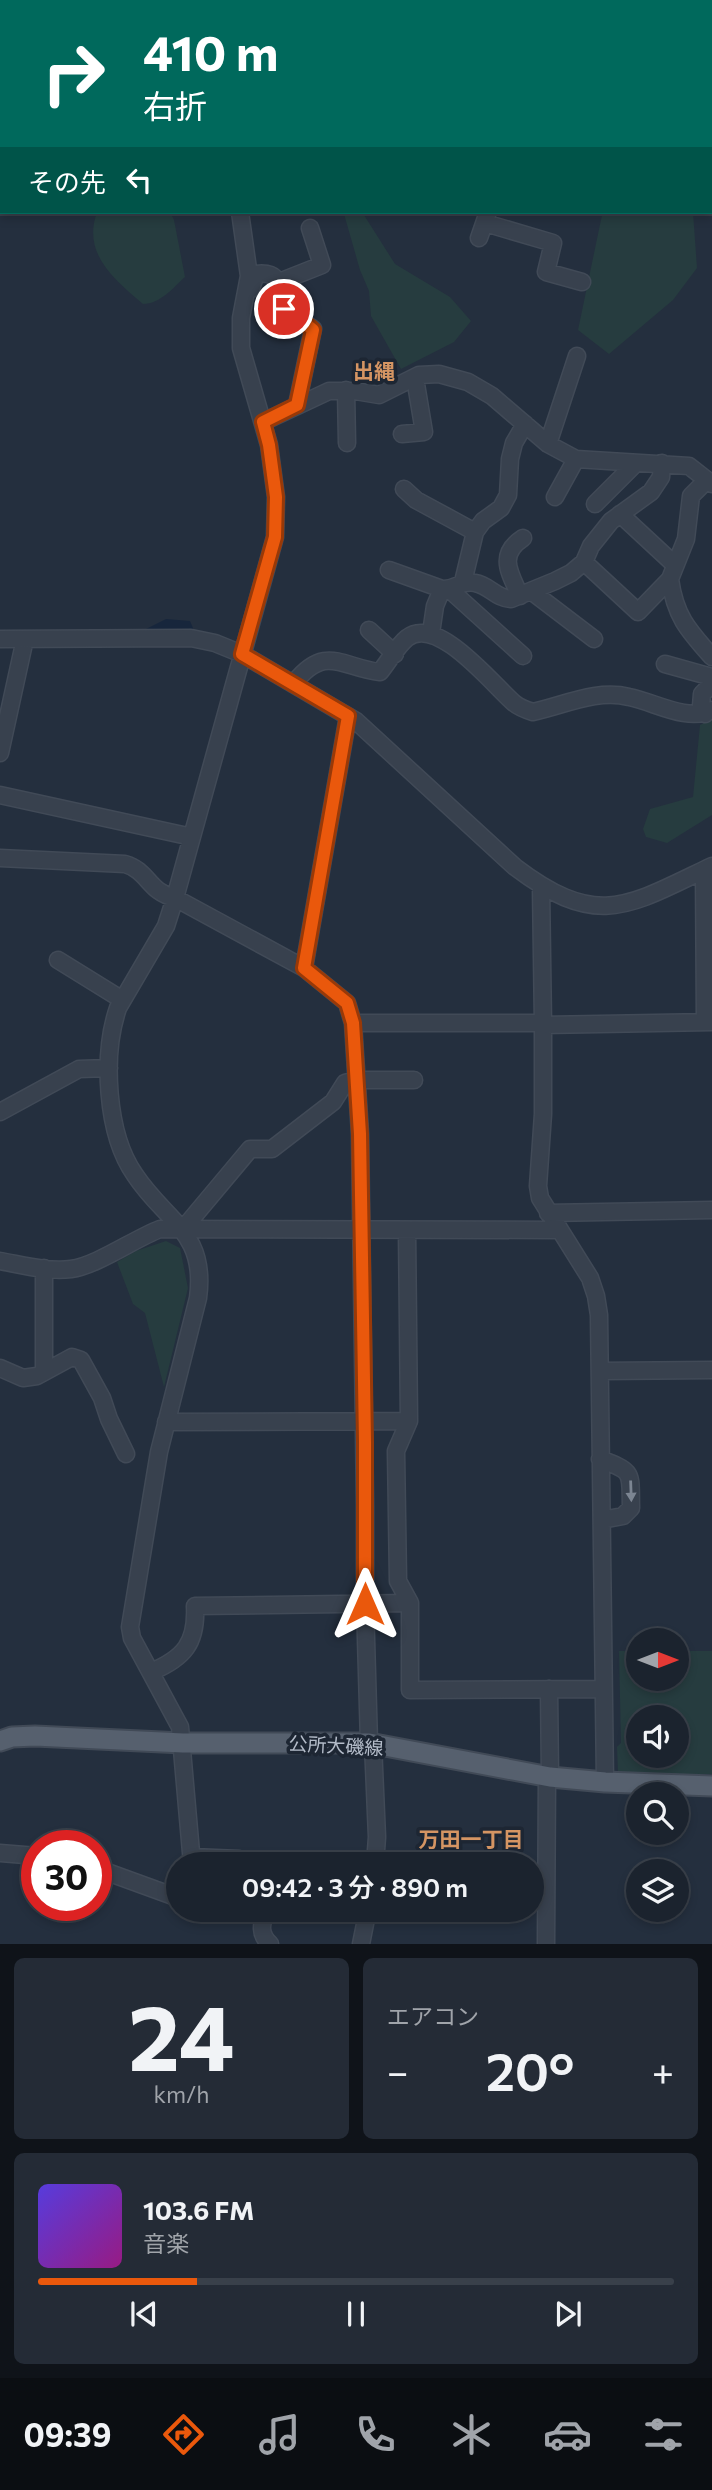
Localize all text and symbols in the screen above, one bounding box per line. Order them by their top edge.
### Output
text: 410 m [143,21,278,81]
icon: right [28,28,119,119]
text: 右折 [143,85,207,125]
icon: left [120,161,158,199]
text: その先 [28,166,106,197]
pin [254,279,314,339]
icon: arrive [265,290,303,328]
district label: 出縄 [353,358,395,383]
one-way arrow [625,1480,636,1502]
position arrow [328,1567,402,1641]
north arrow [626,1628,690,1690]
map controls [626,1628,689,1922]
button: sound [626,1705,689,1768]
street label: 公所大磯線 [288,1731,384,1759]
button: search [626,1782,689,1845]
district label: 万田一丁目 [419,1826,524,1851]
speed limit sign: 30 [21,1830,112,1921]
button: layers [626,1859,689,1922]
text: 09:42 · 3 分 · 890 m [242,1871,468,1902]
text: 24 [128,1978,235,2090]
text: エアコン [387,2002,479,2030]
text: 20° [486,2038,575,2102]
text: − [387,2047,409,2094]
text: + [652,2047,674,2094]
text: km/h [154,2080,209,2108]
text: 103.6 FM [143,2194,254,2225]
text: 音楽 [143,2229,189,2257]
icon: previous [125,2295,163,2333]
icon: pause [337,2295,375,2333]
icon: next [549,2295,587,2333]
icon: directions [159,2410,208,2459]
icon: music [255,2410,304,2459]
icon: phone [351,2410,400,2459]
icon: climate [447,2410,496,2459]
icon: car [543,2410,592,2459]
icon: filters [639,2410,688,2459]
text: 09:39 [24,2414,111,2454]

